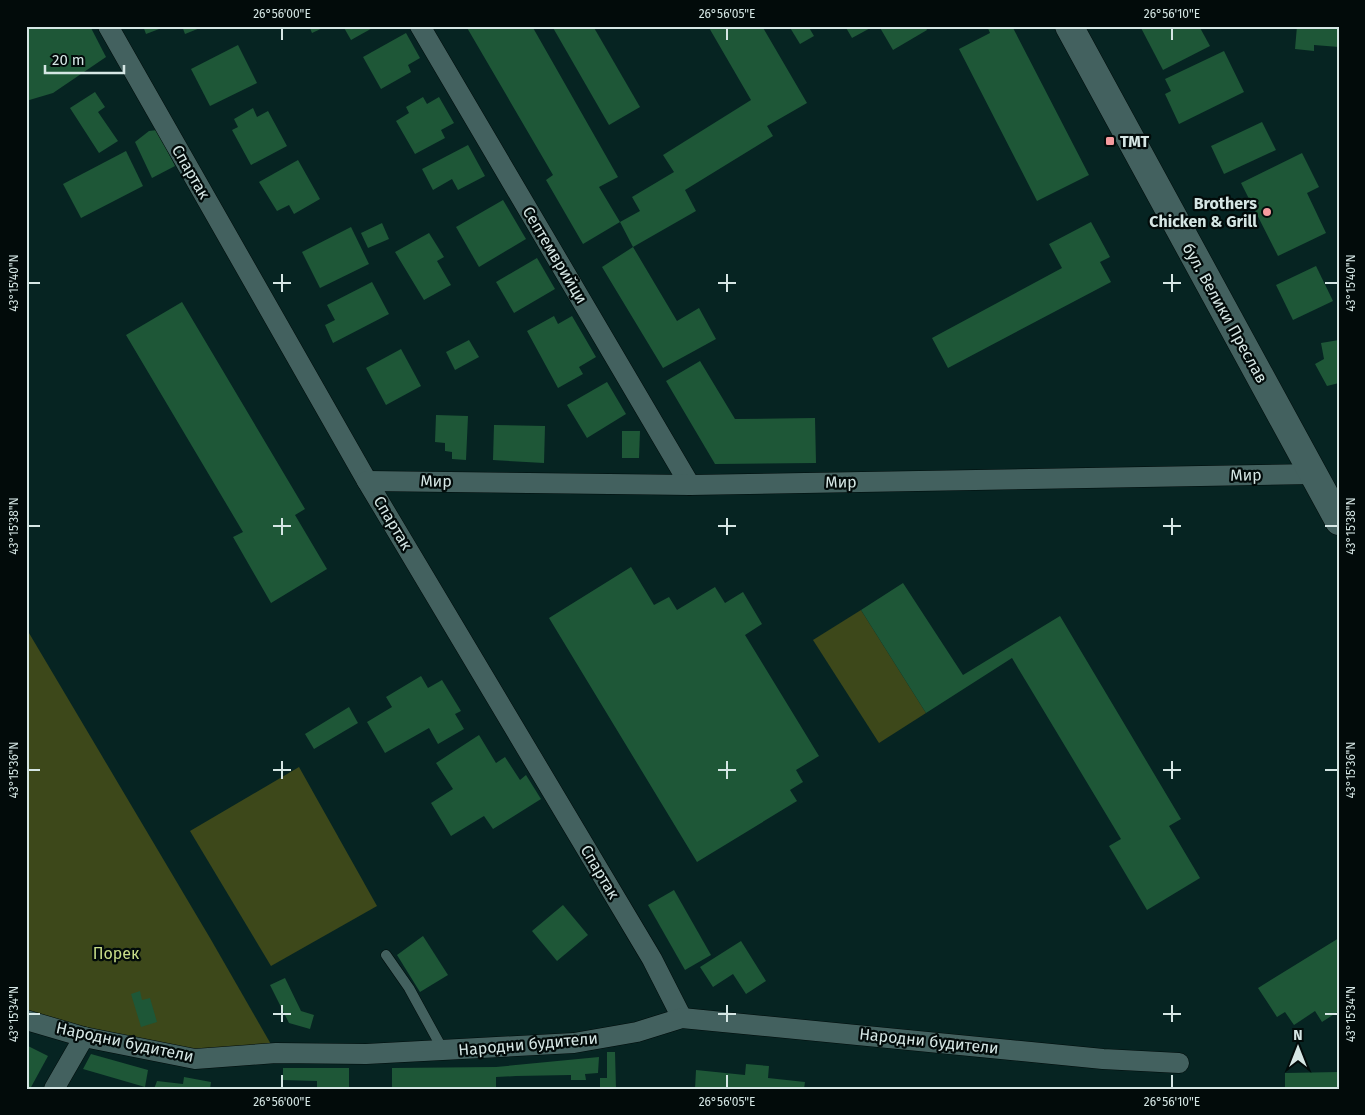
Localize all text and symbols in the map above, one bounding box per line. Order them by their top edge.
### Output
text: 26°56'00"E [253,7,311,21]
text: 26°56'05"E [699,7,755,21]
text: 26°56'10"E [1144,7,1200,21]
scale bar [45,42,124,74]
text: 20 m [52,51,85,69]
place label: ТМТ [1120,132,1150,151]
marker: ТМТ [1104,135,1116,147]
street label: Спартак [168,141,214,203]
place label: Brothers Chicken & Grill [1149,194,1257,231]
street label: Септемврийци [519,203,591,307]
marker: Brothers Chicken & Grill [1261,206,1273,218]
street label: бул. Велики Преслав [1179,240,1271,386]
text: 43°15'40"N [7,254,21,312]
text: 43°15'40"N [1344,254,1358,312]
street label: Мир [1230,465,1262,485]
street label: Мир [420,471,452,491]
street label: Мир [825,472,857,492]
street label: Спартак [370,493,417,554]
text: 43°15'38"N [7,497,21,555]
text: 43°15'38"N [1344,497,1358,555]
text: 43°15'36"N [7,741,21,799]
text: 43°15'36"N [1344,741,1358,799]
street label: Спартак [577,842,624,903]
park label: Порек [93,944,140,963]
text: 43°15'34"N [7,986,21,1042]
text: 43°15'34"N [1344,986,1358,1042]
street label: Народни будители [54,1018,196,1066]
north arrow [1272,1022,1322,1072]
street label: Народни будители [858,1024,1000,1058]
text: N [1293,1027,1303,1044]
street label: Народни будители [457,1028,599,1060]
text: 26°56'00"E [253,1095,311,1109]
text: 26°56'05"E [699,1095,755,1109]
text: 26°56'10"E [1144,1095,1200,1109]

